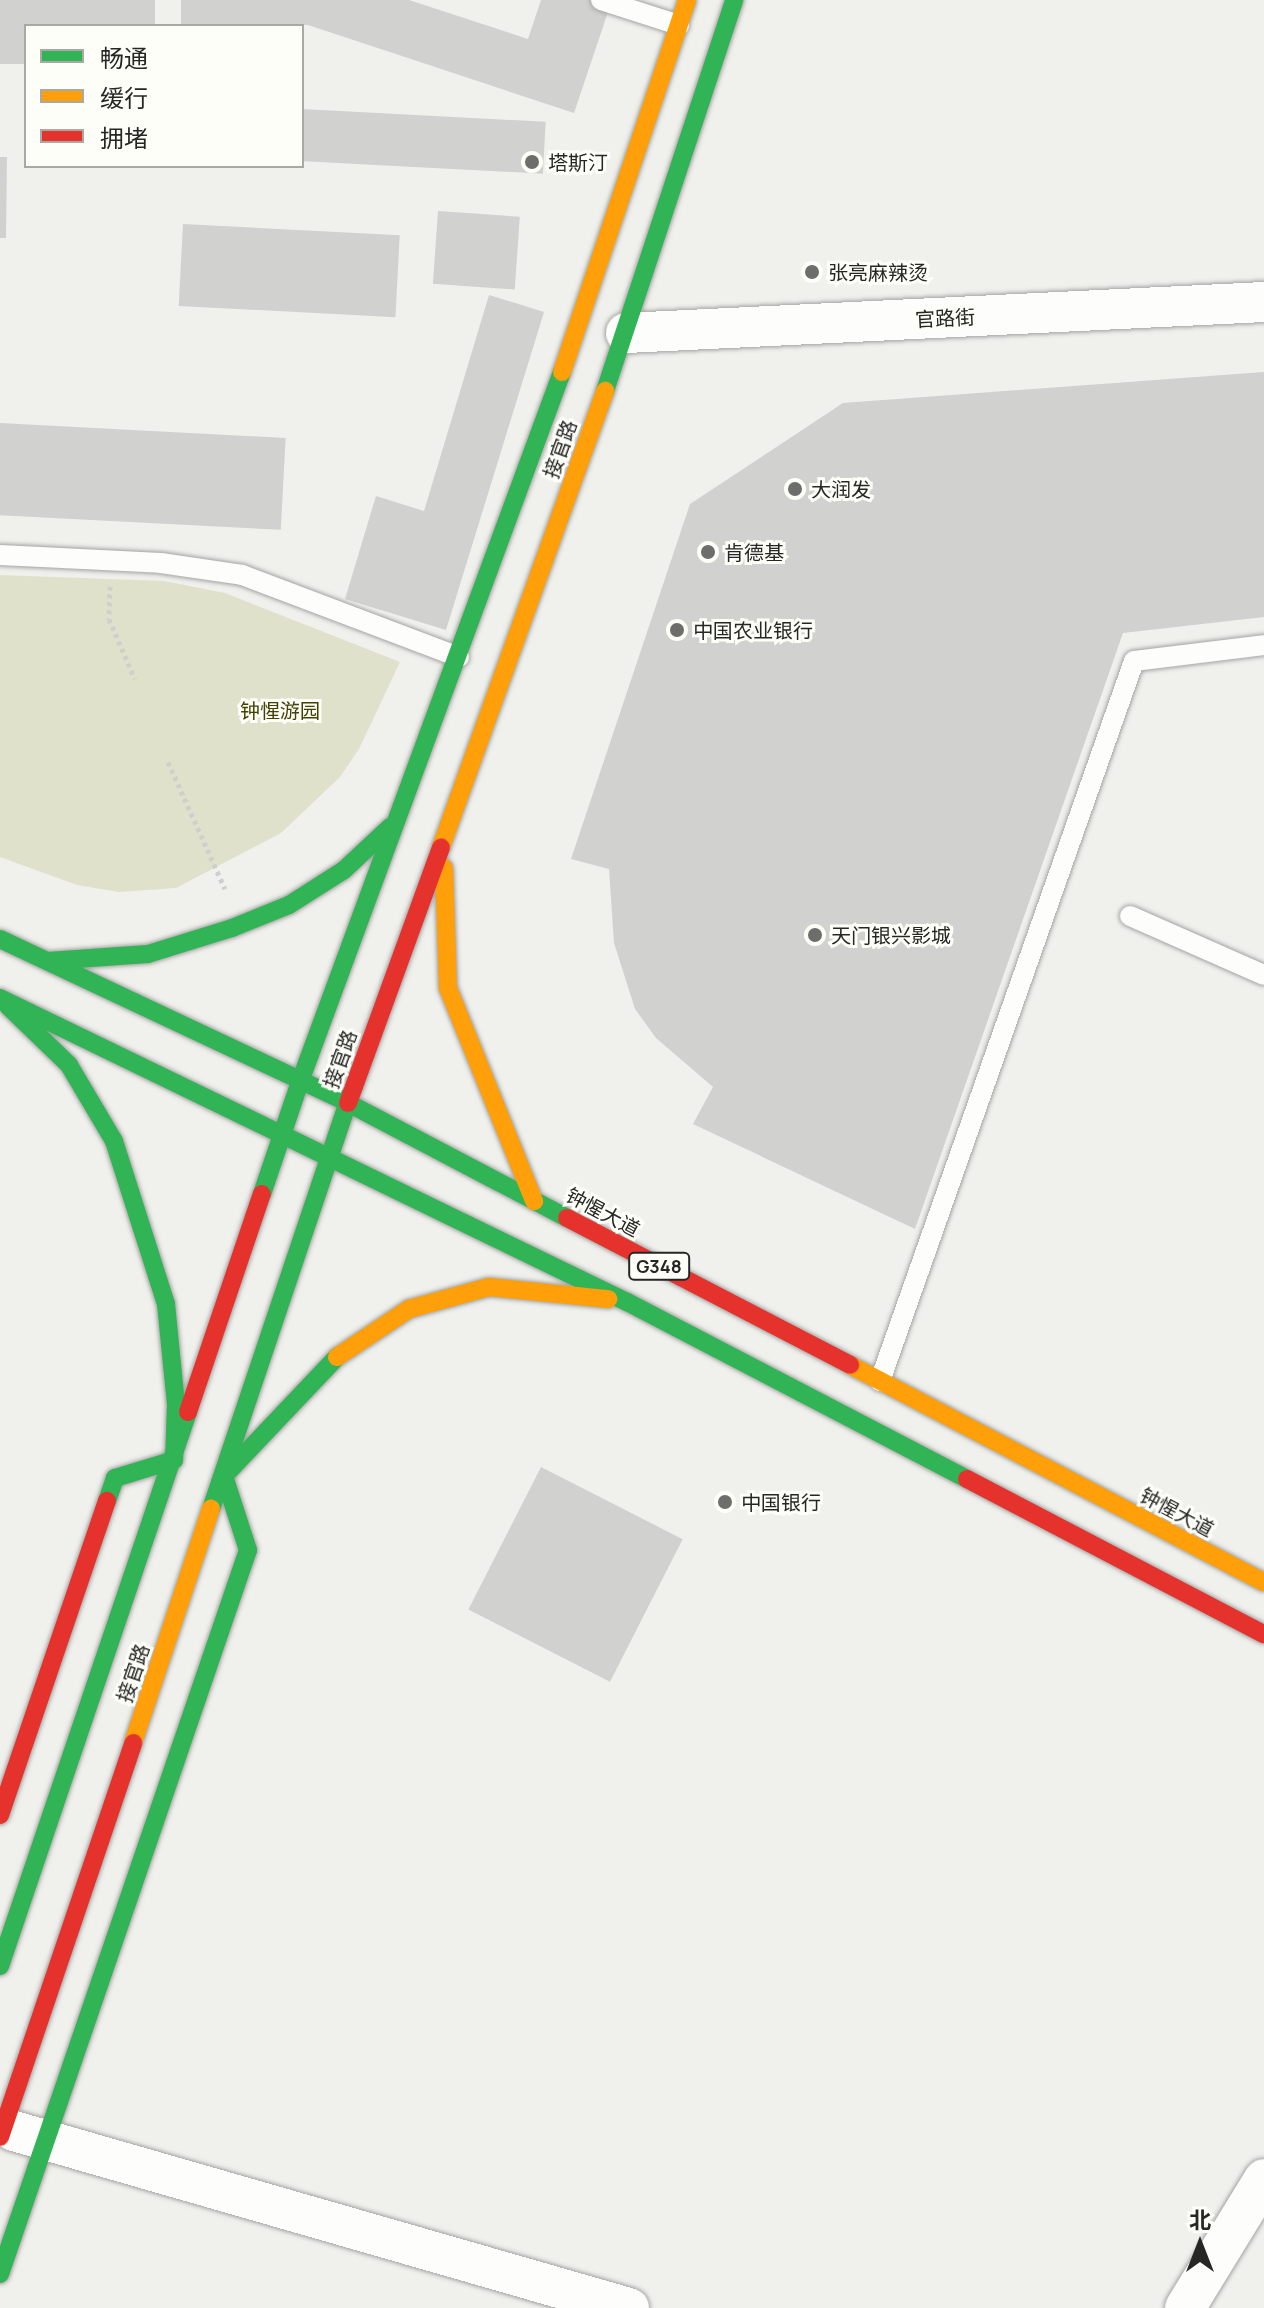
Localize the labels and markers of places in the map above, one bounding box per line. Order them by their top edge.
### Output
place label: 塔斯汀 [548,150,608,174]
marker: 塔斯汀 [523,153,541,171]
place label: 张亮麻辣烫 [828,260,928,284]
marker: 张亮麻辣烫 [803,263,821,281]
place label: 大润发 [811,477,871,501]
marker: 大润发 [786,480,804,498]
place label: 肯德基 [724,540,784,564]
marker: 肯德基 [699,543,717,561]
place label: 中国农业银行 [693,618,813,642]
marker: 中国农业银行 [668,621,686,639]
place label: 天门银兴影城 [831,923,951,947]
marker: 天门银兴影城 [806,926,824,944]
place label: 中国银行 [741,1490,821,1514]
marker: 中国银行 [716,1493,734,1511]

